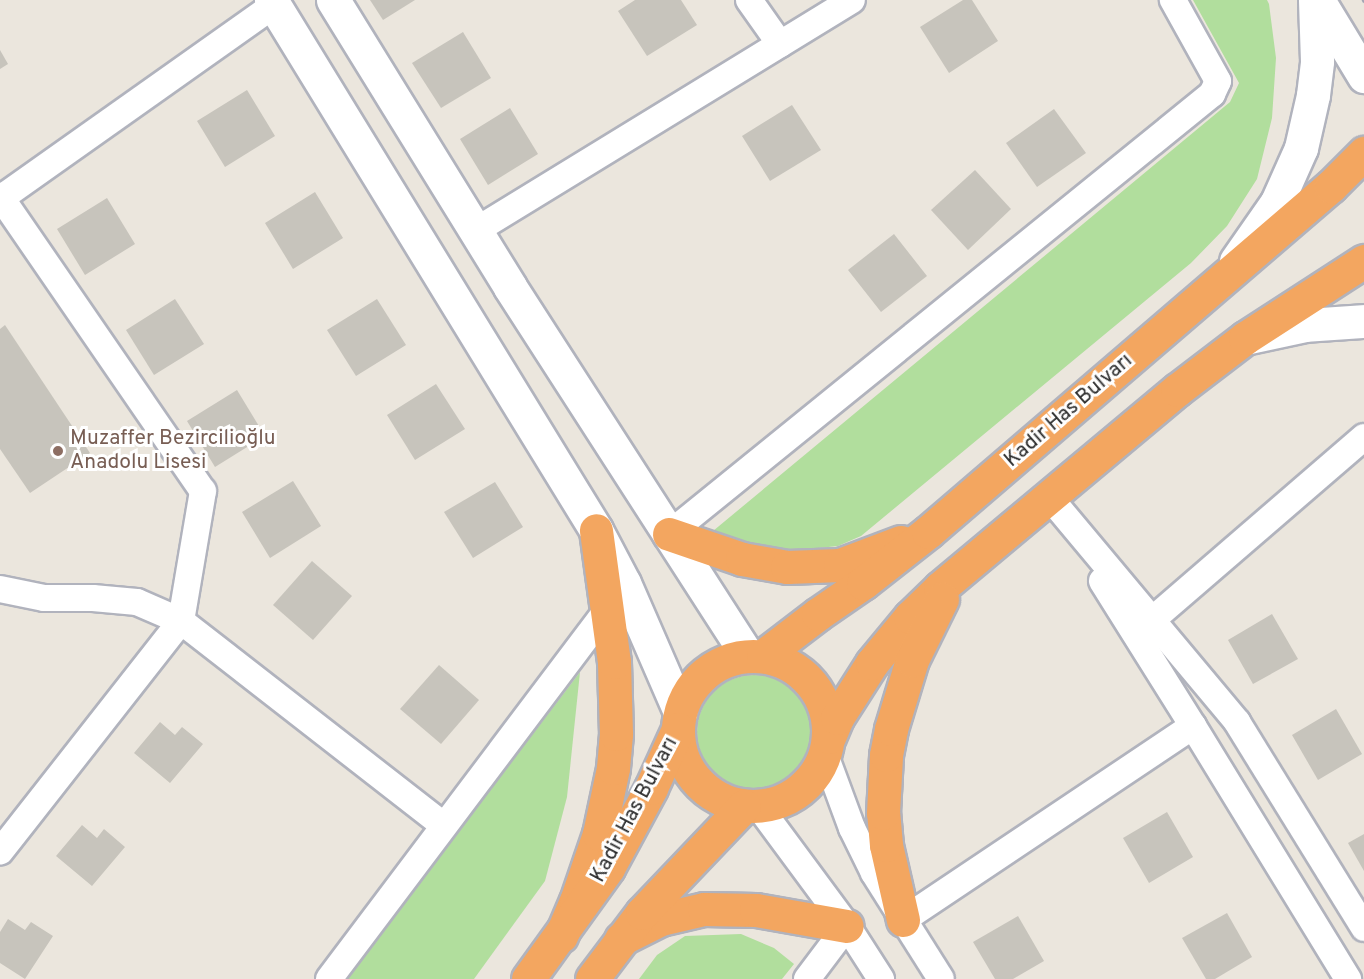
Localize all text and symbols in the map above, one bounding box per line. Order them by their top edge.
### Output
street label: Kadir Has Bulvarı [1000,349,1138,473]
place label: Muzaffer Bezircilioğlu Anadolu Lisesi [70,426,276,476]
marker: Muzaffer Bezircilioğlu Anadolu Lisesi [51,444,65,458]
street label: Kadir Has Bulvarı [586,733,684,887]

